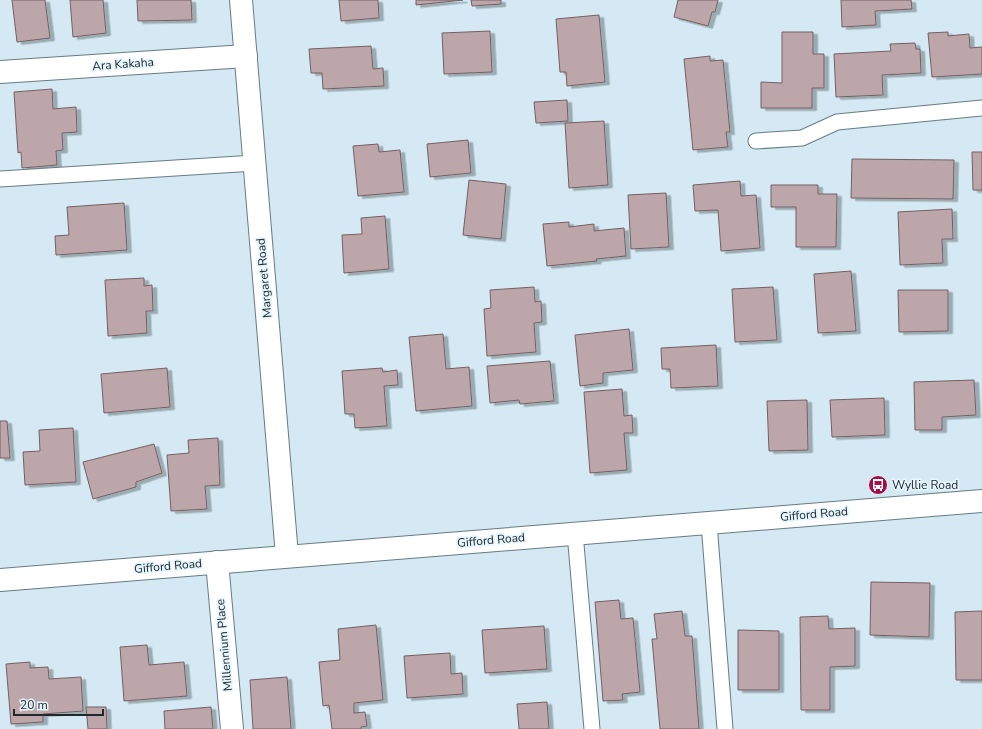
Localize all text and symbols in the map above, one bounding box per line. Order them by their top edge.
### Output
street label: Ara Kakaha [92,54,154,74]
street label: Margaret Road [253,237,275,319]
bus stop icon: Wyllie Road [867,474,889,496]
place label: Wyllie Road [892,477,958,493]
street label: Gifford Road [779,503,849,525]
street label: Gifford Road [456,529,526,551]
street label: Gifford Road [133,555,203,577]
street label: Millennium Place [212,598,236,692]
scale bar [14,691,103,717]
text: 20 m [20,697,48,713]

